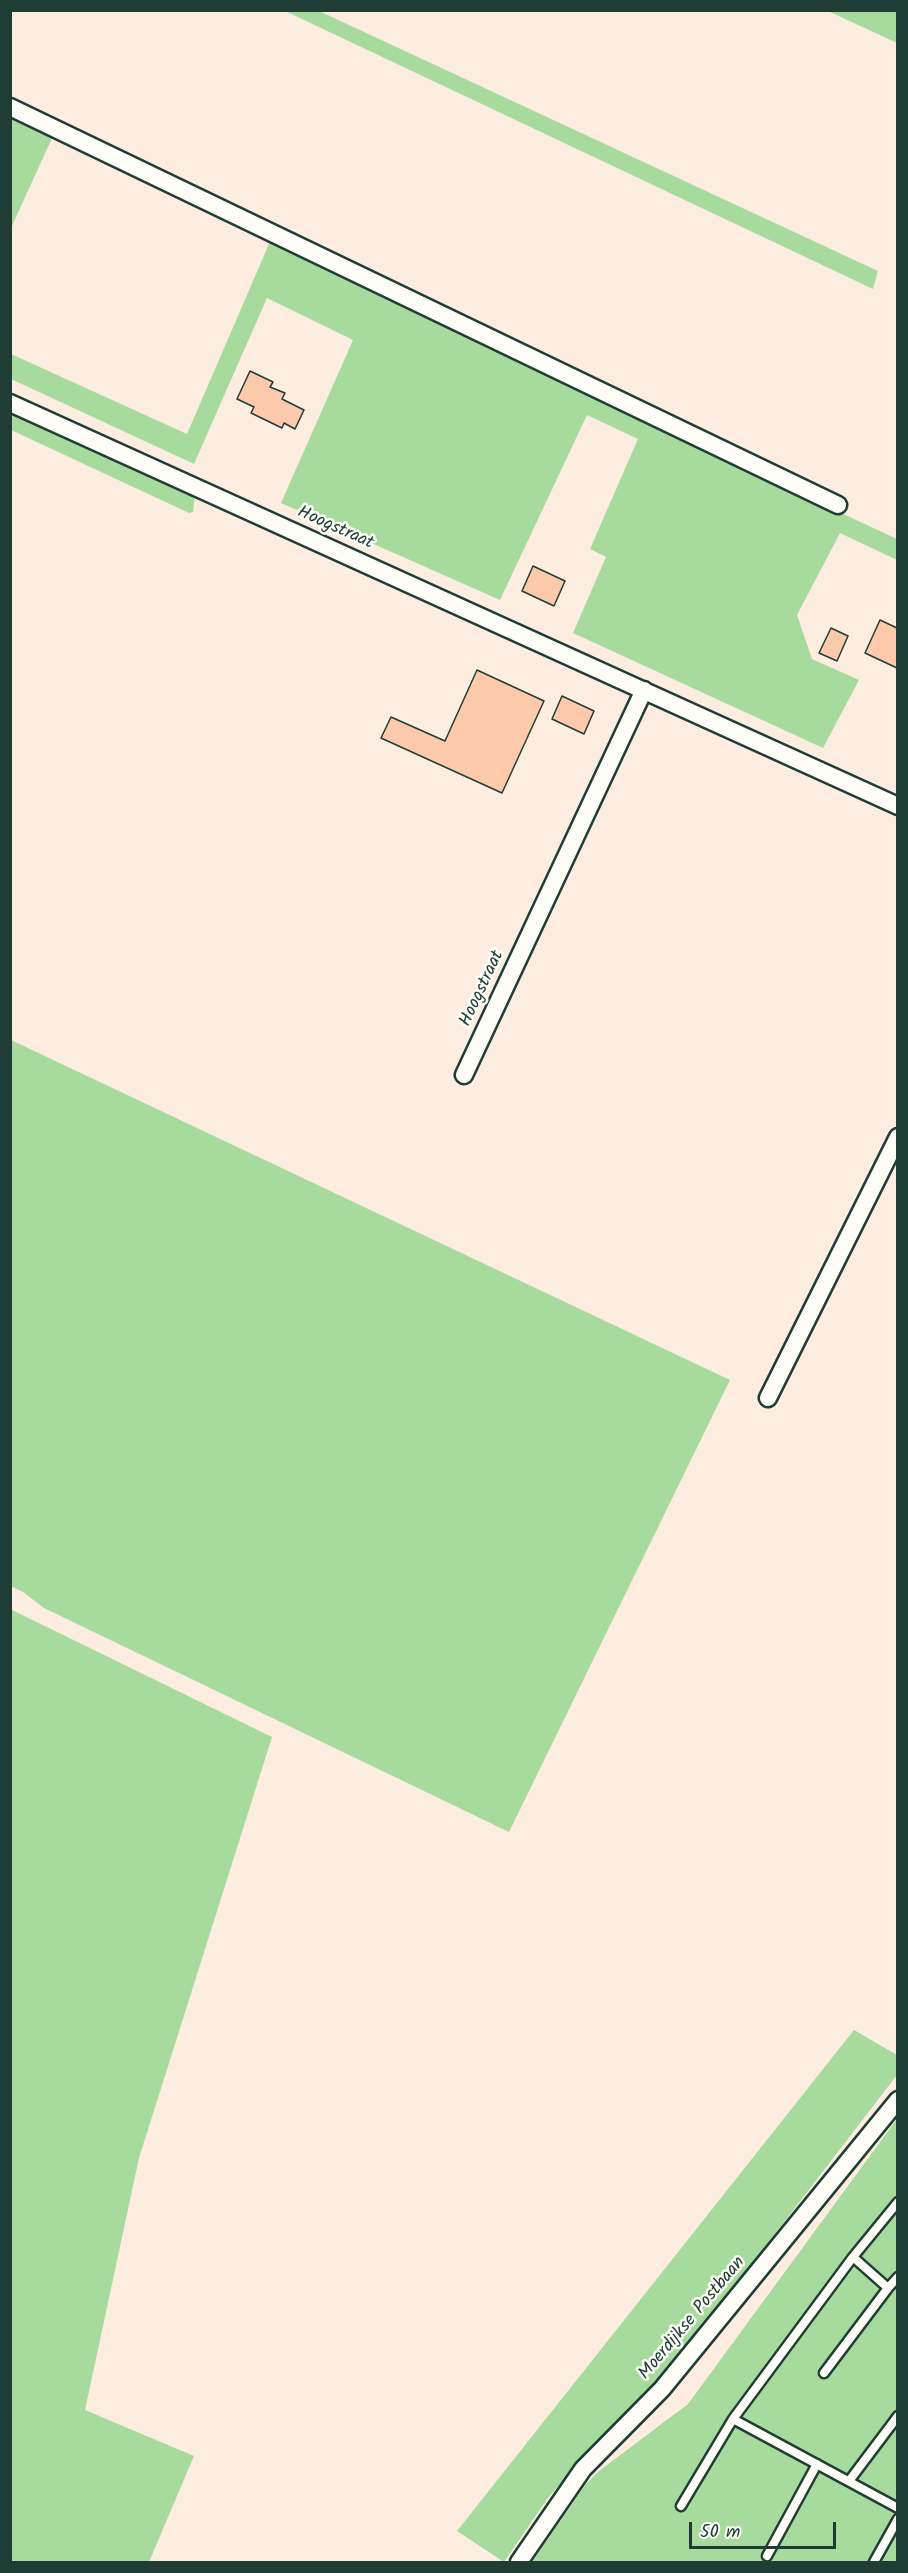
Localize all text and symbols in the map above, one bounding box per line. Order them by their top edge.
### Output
street label: Hoogstraat [293,503,377,555]
street label: Hoogstraat [456,948,510,1030]
street label: Moerdijkse Postbaan [635,2253,751,2385]
scale bar [692,2510,839,2548]
text: 50 m [700,2518,740,2547]

